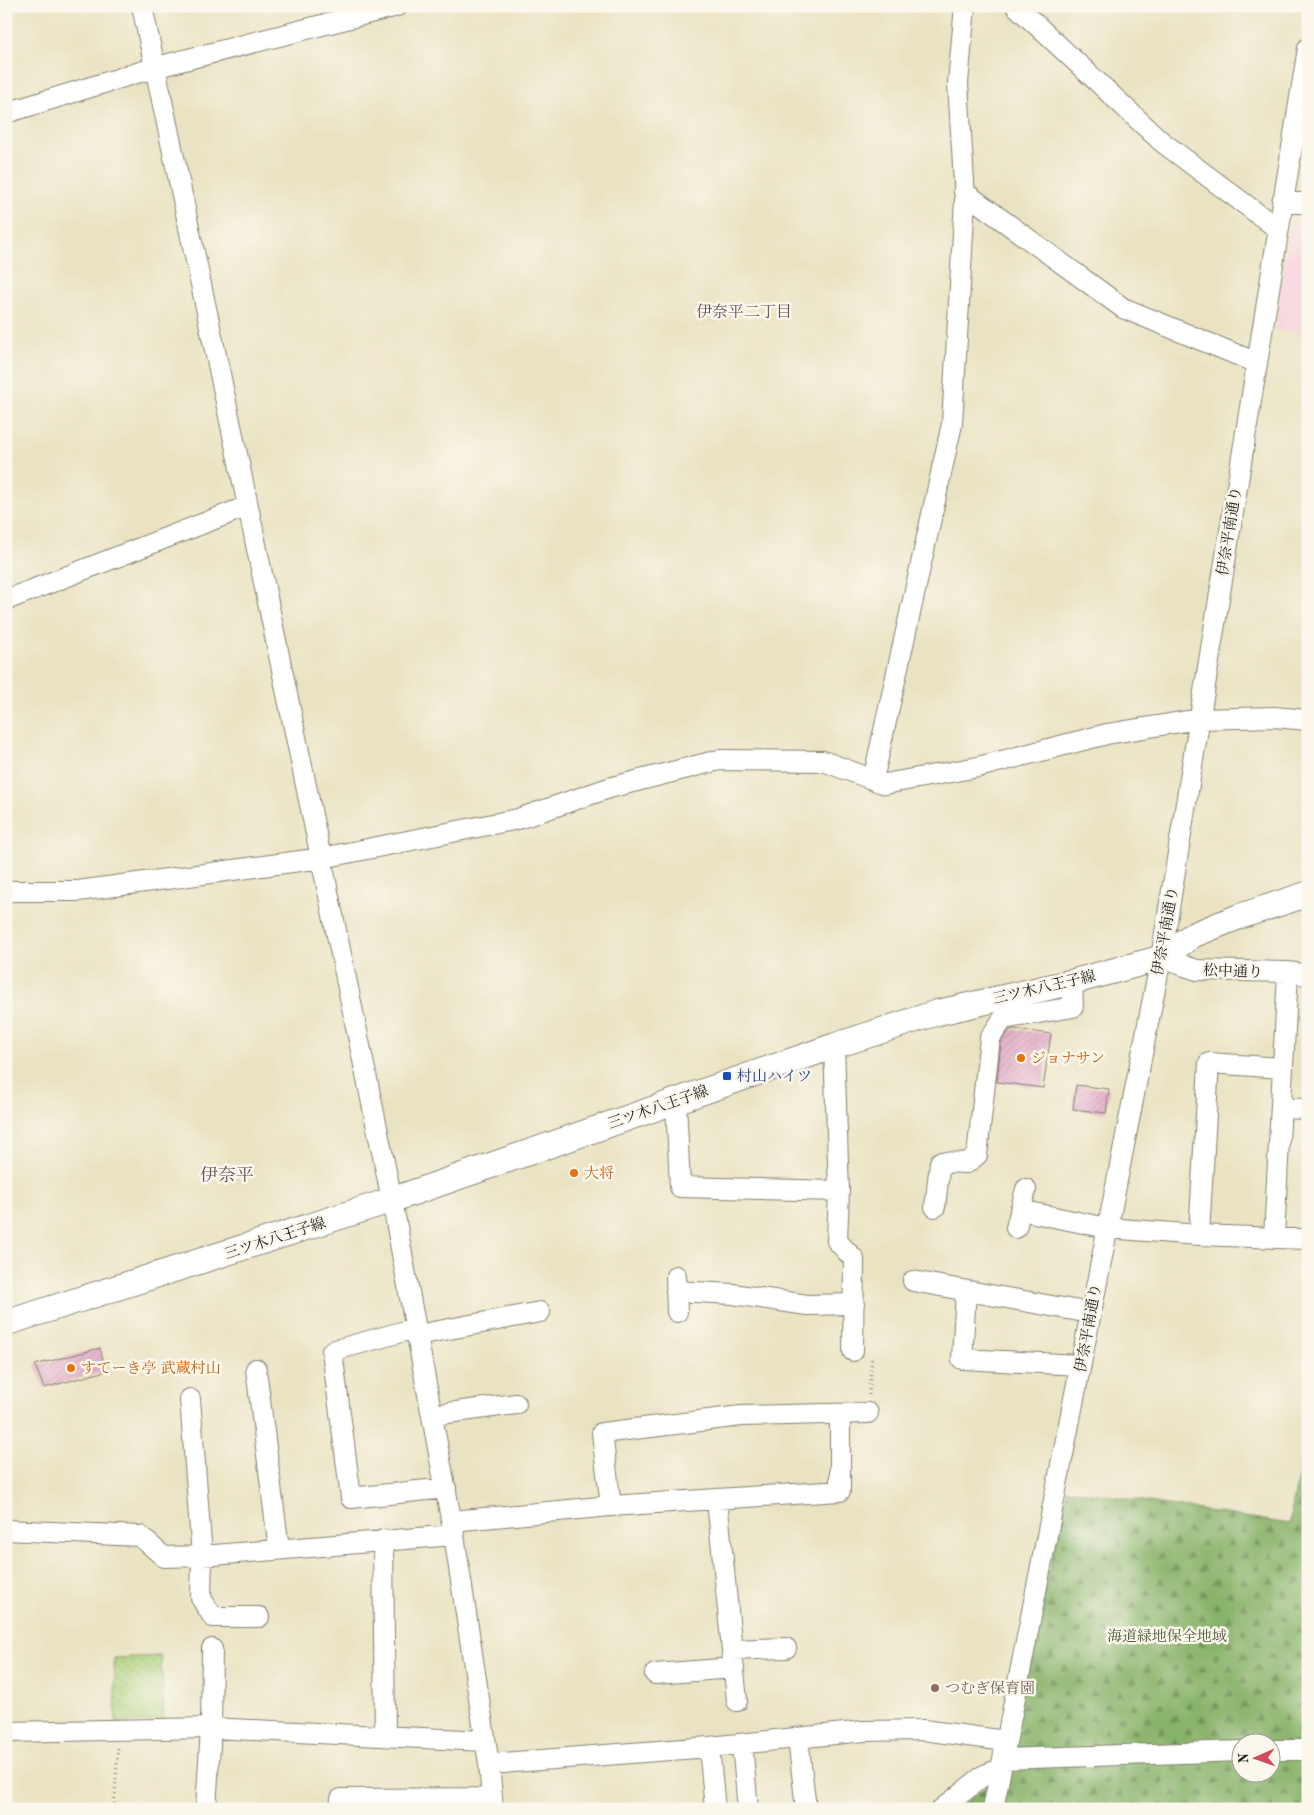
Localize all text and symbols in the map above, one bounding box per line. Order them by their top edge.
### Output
district label: 伊奈平二丁目 [696,303,792,321]
street label: 伊奈平南通り [1214,485,1245,577]
street label: 伊奈平南通り [1149,885,1182,977]
street label: 松中通り [1203,962,1263,981]
street label: 三ツ木八王子線 [991,967,1097,1008]
place label: ジョナサン [1031,1051,1105,1067]
marker: ジョナサン [1015,1052,1027,1064]
place label: 村山ハイツ [737,1068,812,1085]
marker: 村山ハイツ [721,1070,733,1082]
street label: 三ツ木八王子線 [606,1082,711,1133]
district label: 伊奈平 [200,1165,254,1185]
place label: 大将 [584,1165,614,1182]
marker: 大将 [568,1167,580,1179]
street label: 三ツ木八王子線 [223,1214,328,1263]
street label: 伊奈平南通り [1072,1282,1105,1374]
place label: すてーき亭 武蔵村山 [81,1360,221,1377]
marker: すてーき亭 武蔵村山 [65,1362,77,1374]
park label: 海道緑地保全地域 [1107,1628,1227,1645]
place label: つむぎ保育園 [945,1680,1035,1697]
marker: つむぎ保育園 [929,1682,941,1694]
north arrow [1232,1732,1282,1782]
text: N [1237,1753,1251,1764]

